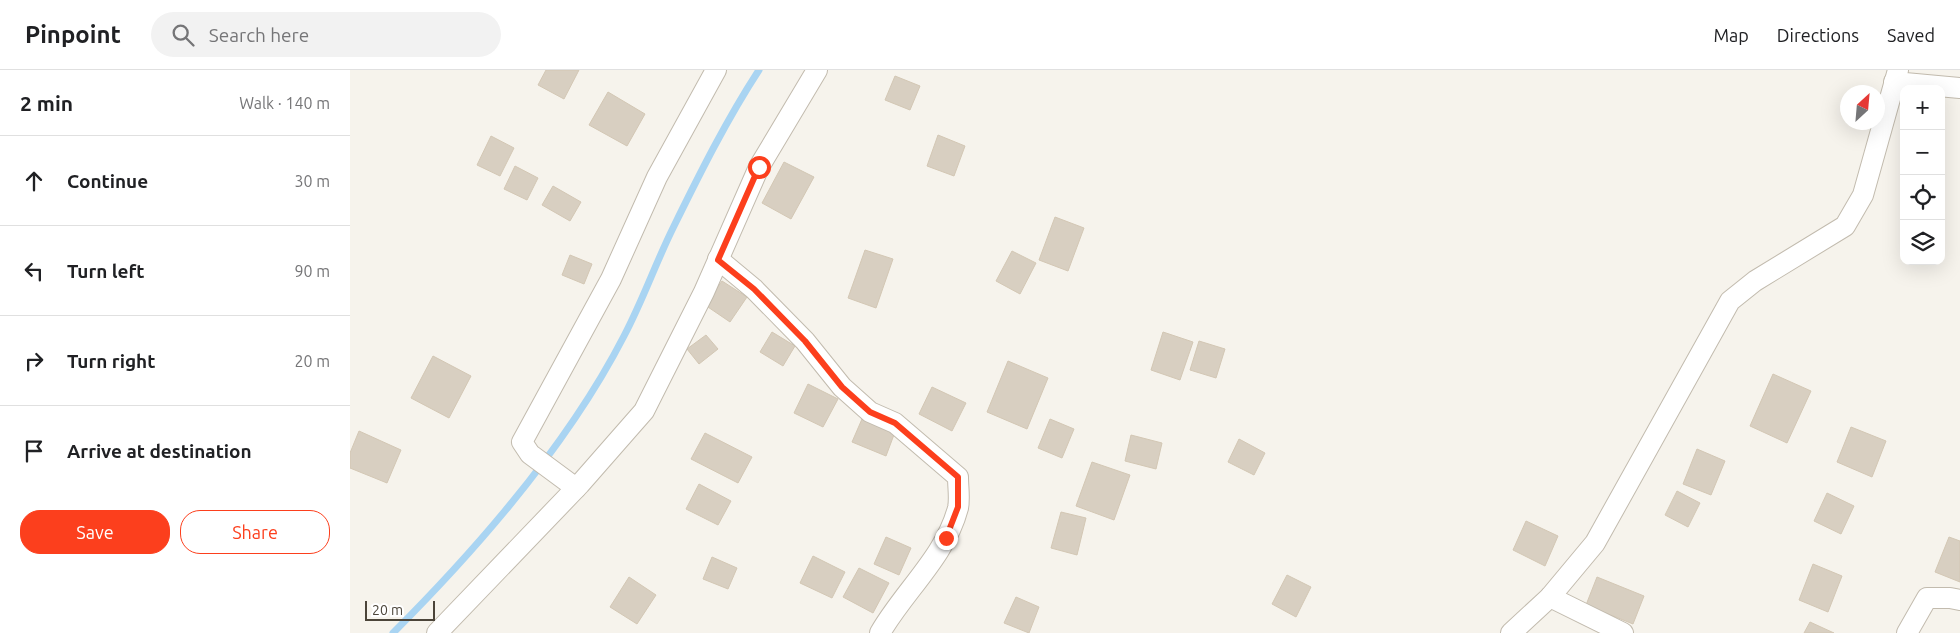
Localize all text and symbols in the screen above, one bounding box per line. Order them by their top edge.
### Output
search box [151,12,501,57]
text: Pinpoint [25,21,121,48]
icon: search [169,21,197,49]
text: Search here [209,24,309,46]
text: Map [1713,25,1749,45]
text: Directions [1777,25,1859,45]
text: Saved [1887,25,1935,45]
north arrow [1840,85,1885,130]
map controls [1900,85,1945,265]
button: + [1900,85,1945,130]
text: 2 min [20,91,73,115]
text: Walk · 140 m [239,94,330,112]
button: − [1900,130,1945,175]
route start [748,156,771,179]
icon: ahead [20,167,48,195]
text: Continue [67,170,148,192]
text: 30 m [294,172,330,190]
button: locate [1900,175,1945,220]
button: layers [1900,220,1945,265]
icon: left [20,257,48,285]
text: Turn left [67,260,145,282]
text: 90 m [294,262,330,280]
icon: right [20,347,48,375]
text: Turn right [67,350,155,372]
text: 20 m [294,352,330,370]
icon: arrive [20,437,48,465]
text: Arrive at destination [67,440,252,462]
button: Save [20,510,170,554]
button: Share [180,510,330,554]
route end [935,527,958,550]
scale bar [365,598,435,621]
text: 20 m [372,602,403,618]

